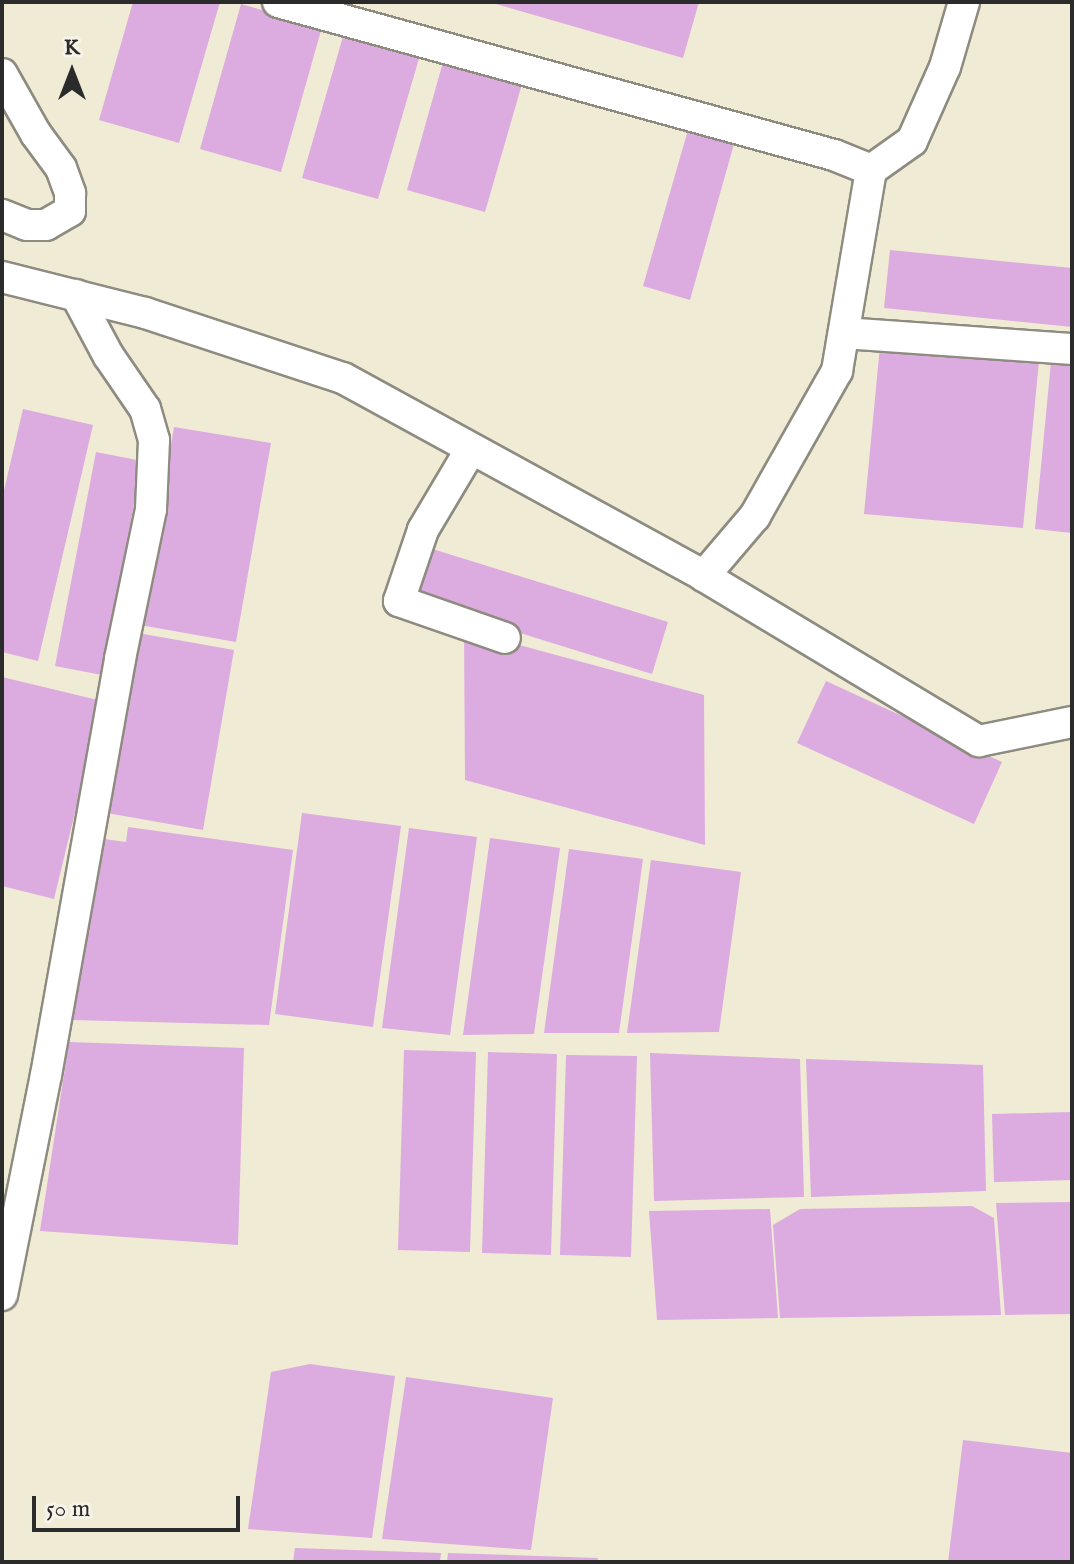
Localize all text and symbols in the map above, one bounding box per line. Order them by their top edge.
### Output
north arrow [32,32,112,112]
text: K [64,34,80,62]
scale bar [36,1480,244,1530]
text: 50 m [46,1494,90,1525]

